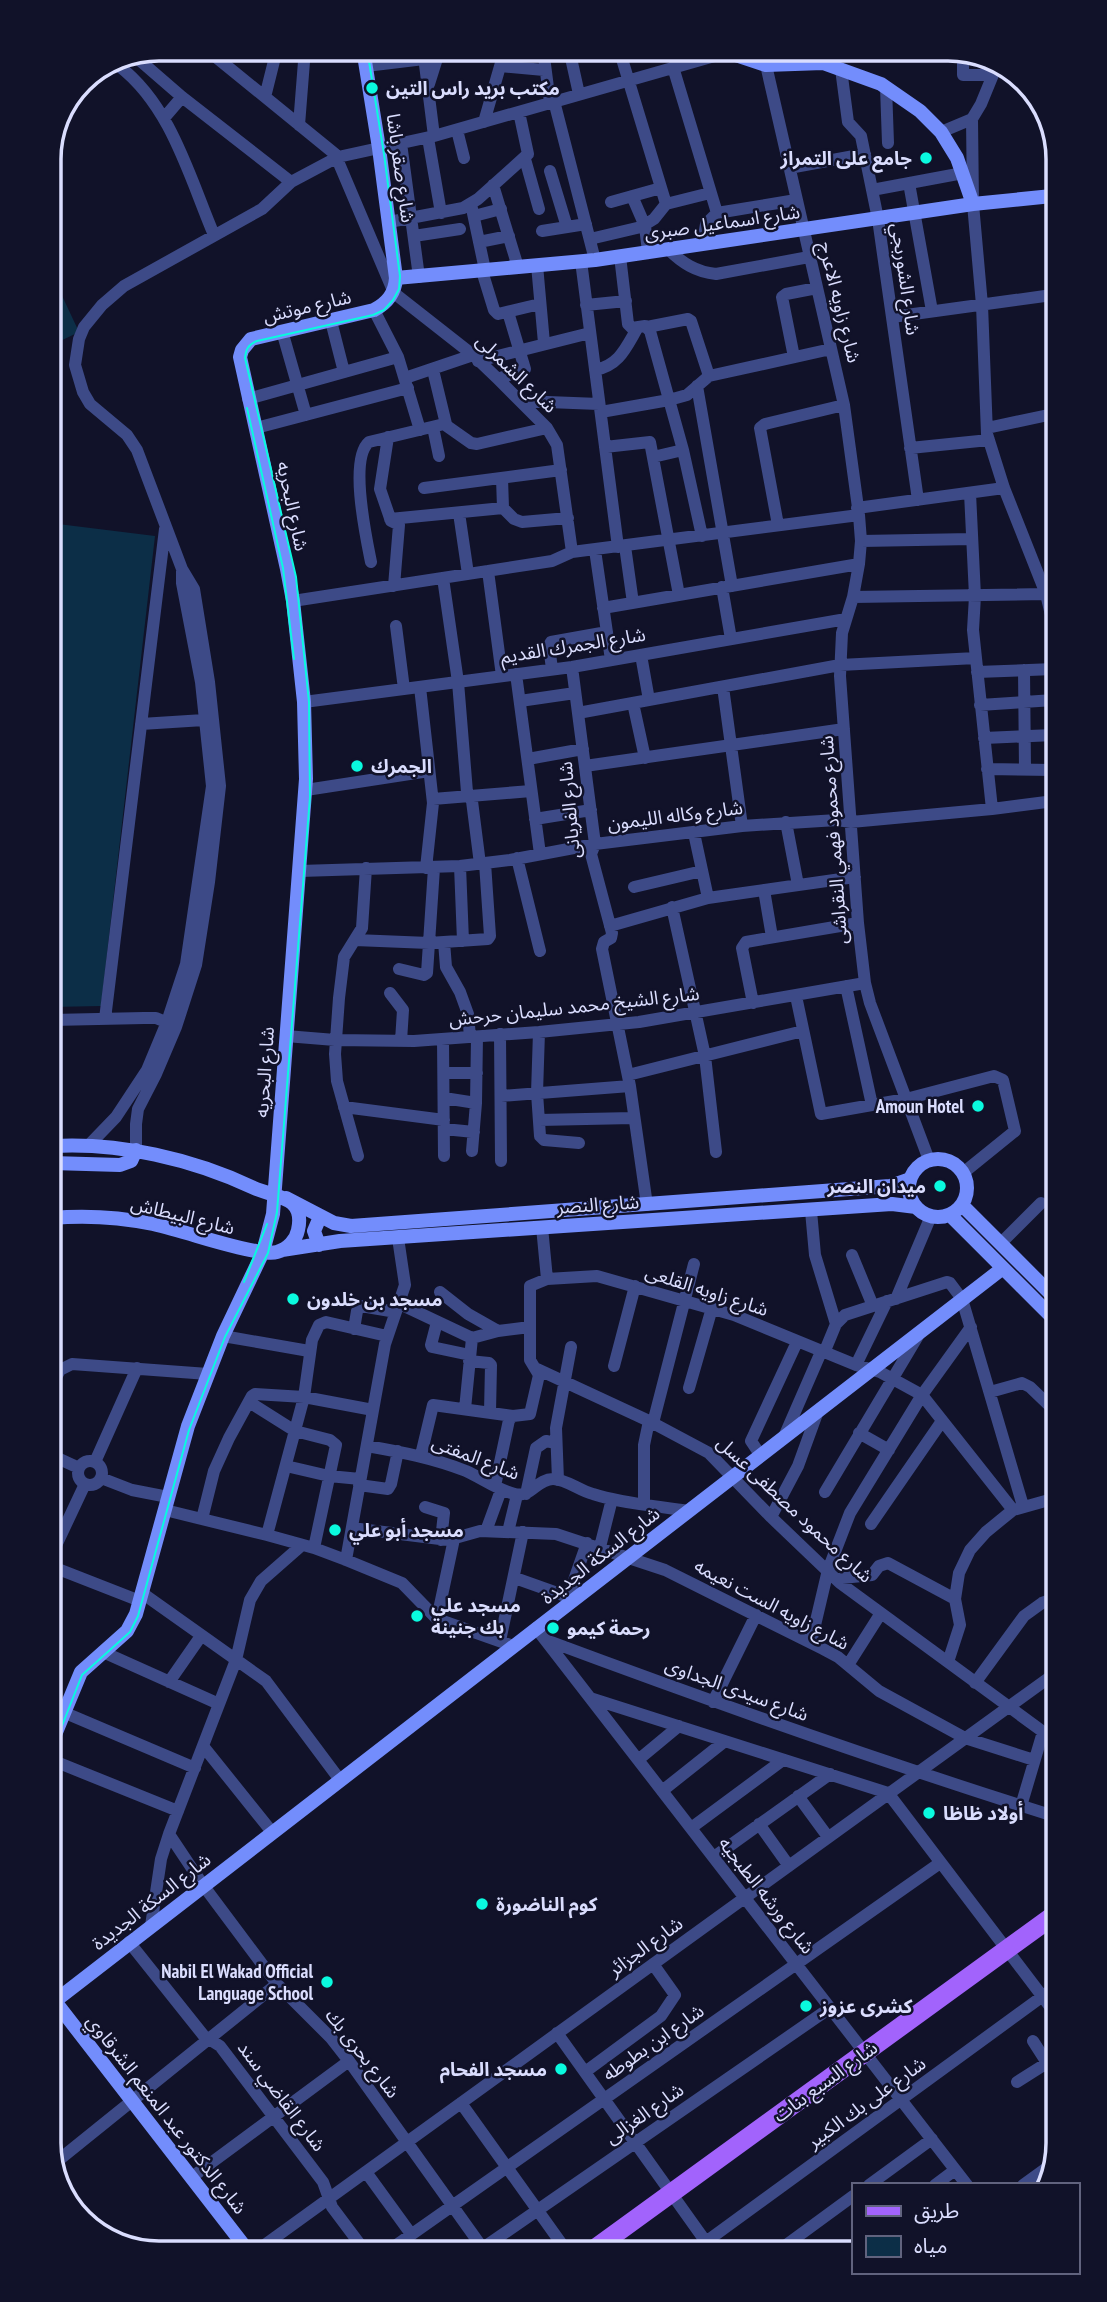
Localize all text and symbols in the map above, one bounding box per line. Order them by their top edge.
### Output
place label: مكتب بريد راس التين [386,76,560,100]
marker: مكتب بريد راس التين [364,80,380,96]
street label: شارع صقر باشا [379,112,421,225]
place label: جامع على التمراز [780,146,912,173]
marker: جامع على التمراز [918,150,934,166]
street label: شارع اسماعيل صبرى [643,199,802,247]
street label: شارع الشوربجي [883,221,926,337]
street label: شارع زاويه الاعرج [811,239,867,366]
street label: شارع موتش [261,284,354,330]
street label: شارع الشمرلى [470,328,563,419]
street label: شارع البحريه [270,459,314,553]
street label: شارع الجمرك القديم [499,622,648,671]
street label: شارع محمود فهمي النقراشى [814,735,856,945]
place label: الجمرك [371,754,432,778]
marker: الجمرك [349,758,365,774]
street label: شارع الفريانى [553,760,587,859]
street label: شارع وكاله الليمون [606,795,744,837]
street label: شارع الشيخ محمد سليمان حرحش [448,981,701,1034]
street label: شارع البحريه [249,1026,281,1118]
place label: Amoun Hotel [875,1094,964,1118]
marker: Amoun Hotel [970,1098,986,1114]
place label: ميدان النصر [826,1174,926,1198]
marker: ميدان النصر [932,1178,948,1194]
street label: شارع النصر [555,1189,640,1221]
street label: شارع البيطاش [128,1191,237,1241]
street label: شارع زاويه القلعى [642,1259,772,1323]
place label: مسجد بن خلدون [307,1287,443,1311]
marker: مسجد بن خلدون [285,1291,301,1307]
street label: شارع المفتى [428,1429,523,1487]
street label: شارع محمود مصطفى عسل [711,1430,878,1589]
street label: شارع السكة الجديدة [536,1501,666,1611]
place label: مسجد أبو علي [349,1517,464,1545]
marker: مسجد أبو علي [327,1522,343,1538]
street label: شارع زاويه الست نعيمه [689,1553,854,1657]
place label: مسجد على بك جنينة [431,1593,521,1639]
marker: مسجد على بك جنينة [409,1608,425,1624]
place label: رحمة كيمو [567,1616,651,1640]
marker: رحمة كيمو [545,1620,561,1636]
street label: شارع سيدى الجداوى [661,1652,812,1728]
place label: أولاد ظاظا [943,1800,1023,1825]
marker: أولاد ظاظا [921,1805,937,1821]
street label: شارع ورشه الطبجيه [712,1832,820,1960]
street label: شارع السكة الجديدة [87,1847,217,1957]
place label: كوم الناضورة [496,1892,598,1919]
marker: كوم الناضورة [474,1896,490,1912]
street label: شارع الجزائر [602,1911,688,1983]
place label: Nabil El Wakad Official Language School [161,1959,313,2005]
marker: Nabil El Wakad Official Language School [319,1974,335,1990]
place label: كشرى عزوز [819,1994,913,2018]
street label: شارع ابن بطوطه [598,1998,709,2087]
marker: كشرى عزوز [798,1998,814,2014]
street label: شارع بحرى بك [319,2003,405,2104]
street label: شارع الدكتور عبد المنعم الشرقاوي [79,2009,252,2221]
street label: شارع السبع بنات [768,2035,884,2129]
street label: شارع القاضي سند [230,2036,331,2158]
street label: شارع على بك الكبير [801,2051,931,2155]
place label: مسجد الفحام [440,2057,547,2084]
marker: مسجد الفحام [553,2061,569,2077]
street label: شارع الغزالى [600,2077,689,2151]
legend [852,2183,1079,2274]
text: طريق [914,2197,959,2224]
text: مياه [914,2232,947,2259]

